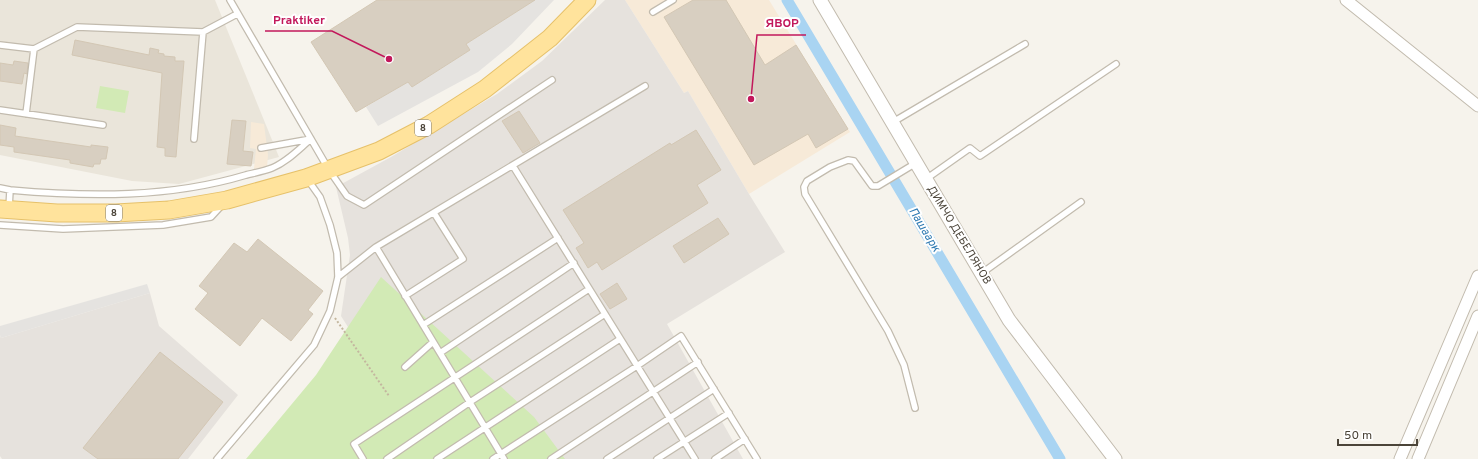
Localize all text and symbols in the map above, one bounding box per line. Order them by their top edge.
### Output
callout: Praktiker [265,7,332,31]
callout: ЯВОР [757,11,806,35]
text: Praktiker [273,13,325,29]
text: ЯВОР [765,16,799,32]
road number: 8 [415,120,431,136]
street label: ДИМЧО ДЕБЕЛЯНОВ [924,183,994,287]
road number: 8 [106,205,122,221]
water label: Пашаарк [904,205,944,255]
scale bar [1338,421,1417,447]
text: 50 m [1344,428,1372,444]

